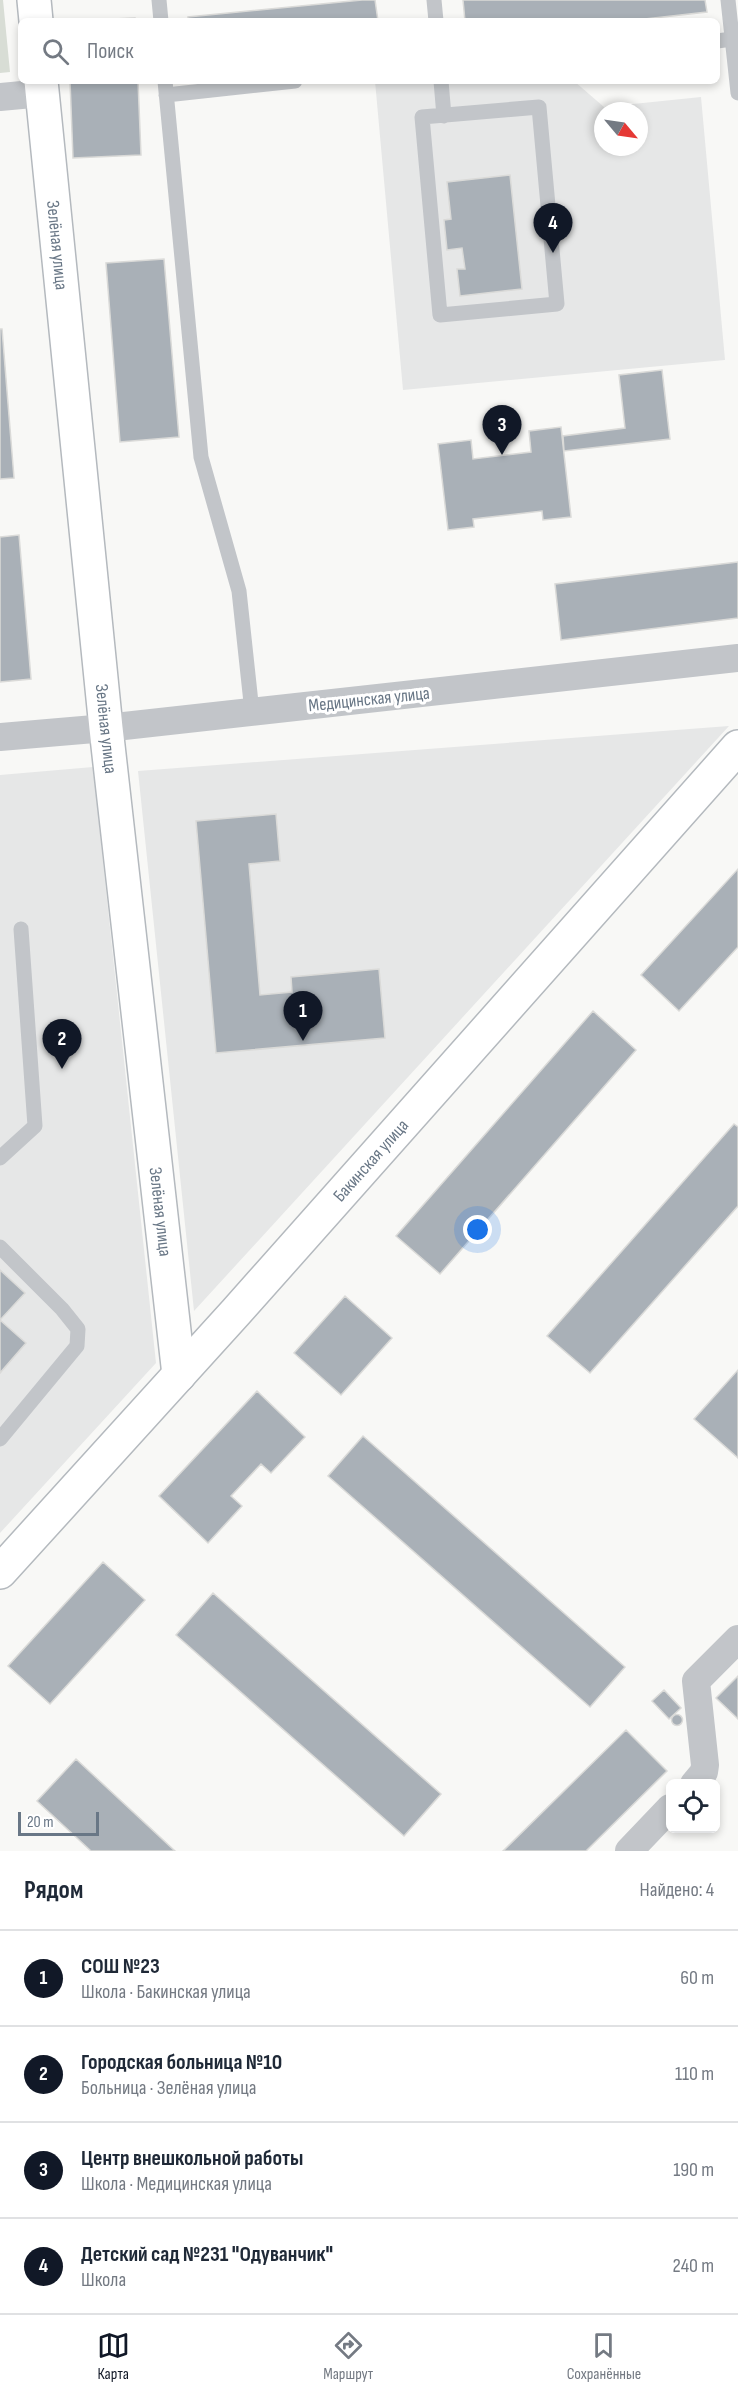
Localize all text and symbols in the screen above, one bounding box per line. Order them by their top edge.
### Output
search box [18,18,720,84]
icon: search [39,35,72,68]
text: Поиск [87,38,133,65]
north arrow [594,102,648,156]
street label: Зелёная улица [42,199,72,291]
pin: 4 [534,204,572,253]
pin: 3 [482,406,522,455]
street label: Зелёная улица [91,683,121,775]
street label: Медицинская улица [307,683,431,716]
pin: 1 [284,992,322,1041]
pin: 2 [42,1020,82,1069]
street label: Бакинская улица [329,1115,413,1206]
street label: Зелёная улица [145,1166,176,1258]
your location [463,1215,492,1244]
map controls [666,1779,720,1833]
button: locate [666,1779,720,1833]
scale bar [18,1809,99,1836]
text: 20 m [27,1813,54,1832]
text: Рядом [24,1875,83,1906]
text: Найдено: 4 [640,1878,714,1902]
text: СОШ №23 [81,1953,160,1980]
text: 1 [40,1966,47,1990]
text: 60 m [680,1966,714,1990]
text: Школа · Бакинская улица [81,1980,251,2004]
text: Городская больница №10 [81,2049,282,2076]
text: 2 [39,2062,48,2086]
text: 110 m [675,2062,714,2086]
text: Больница · Зелёная улица [81,2076,256,2100]
text: Центр внешкольной работы [81,2145,303,2172]
text: 3 [39,2158,48,2182]
text: 190 m [673,2158,714,2182]
text: Школа · Медицинская улица [81,2172,272,2196]
text: Детский сад №231 "Одуванчик" [81,2241,333,2268]
text: 4 [39,2254,48,2278]
text: 240 m [673,2254,714,2278]
text: Школа [81,2268,126,2292]
tab: Карта [97,2329,130,2384]
tab: Маршрут [323,2329,373,2384]
tab: Сохранённые [567,2329,641,2384]

